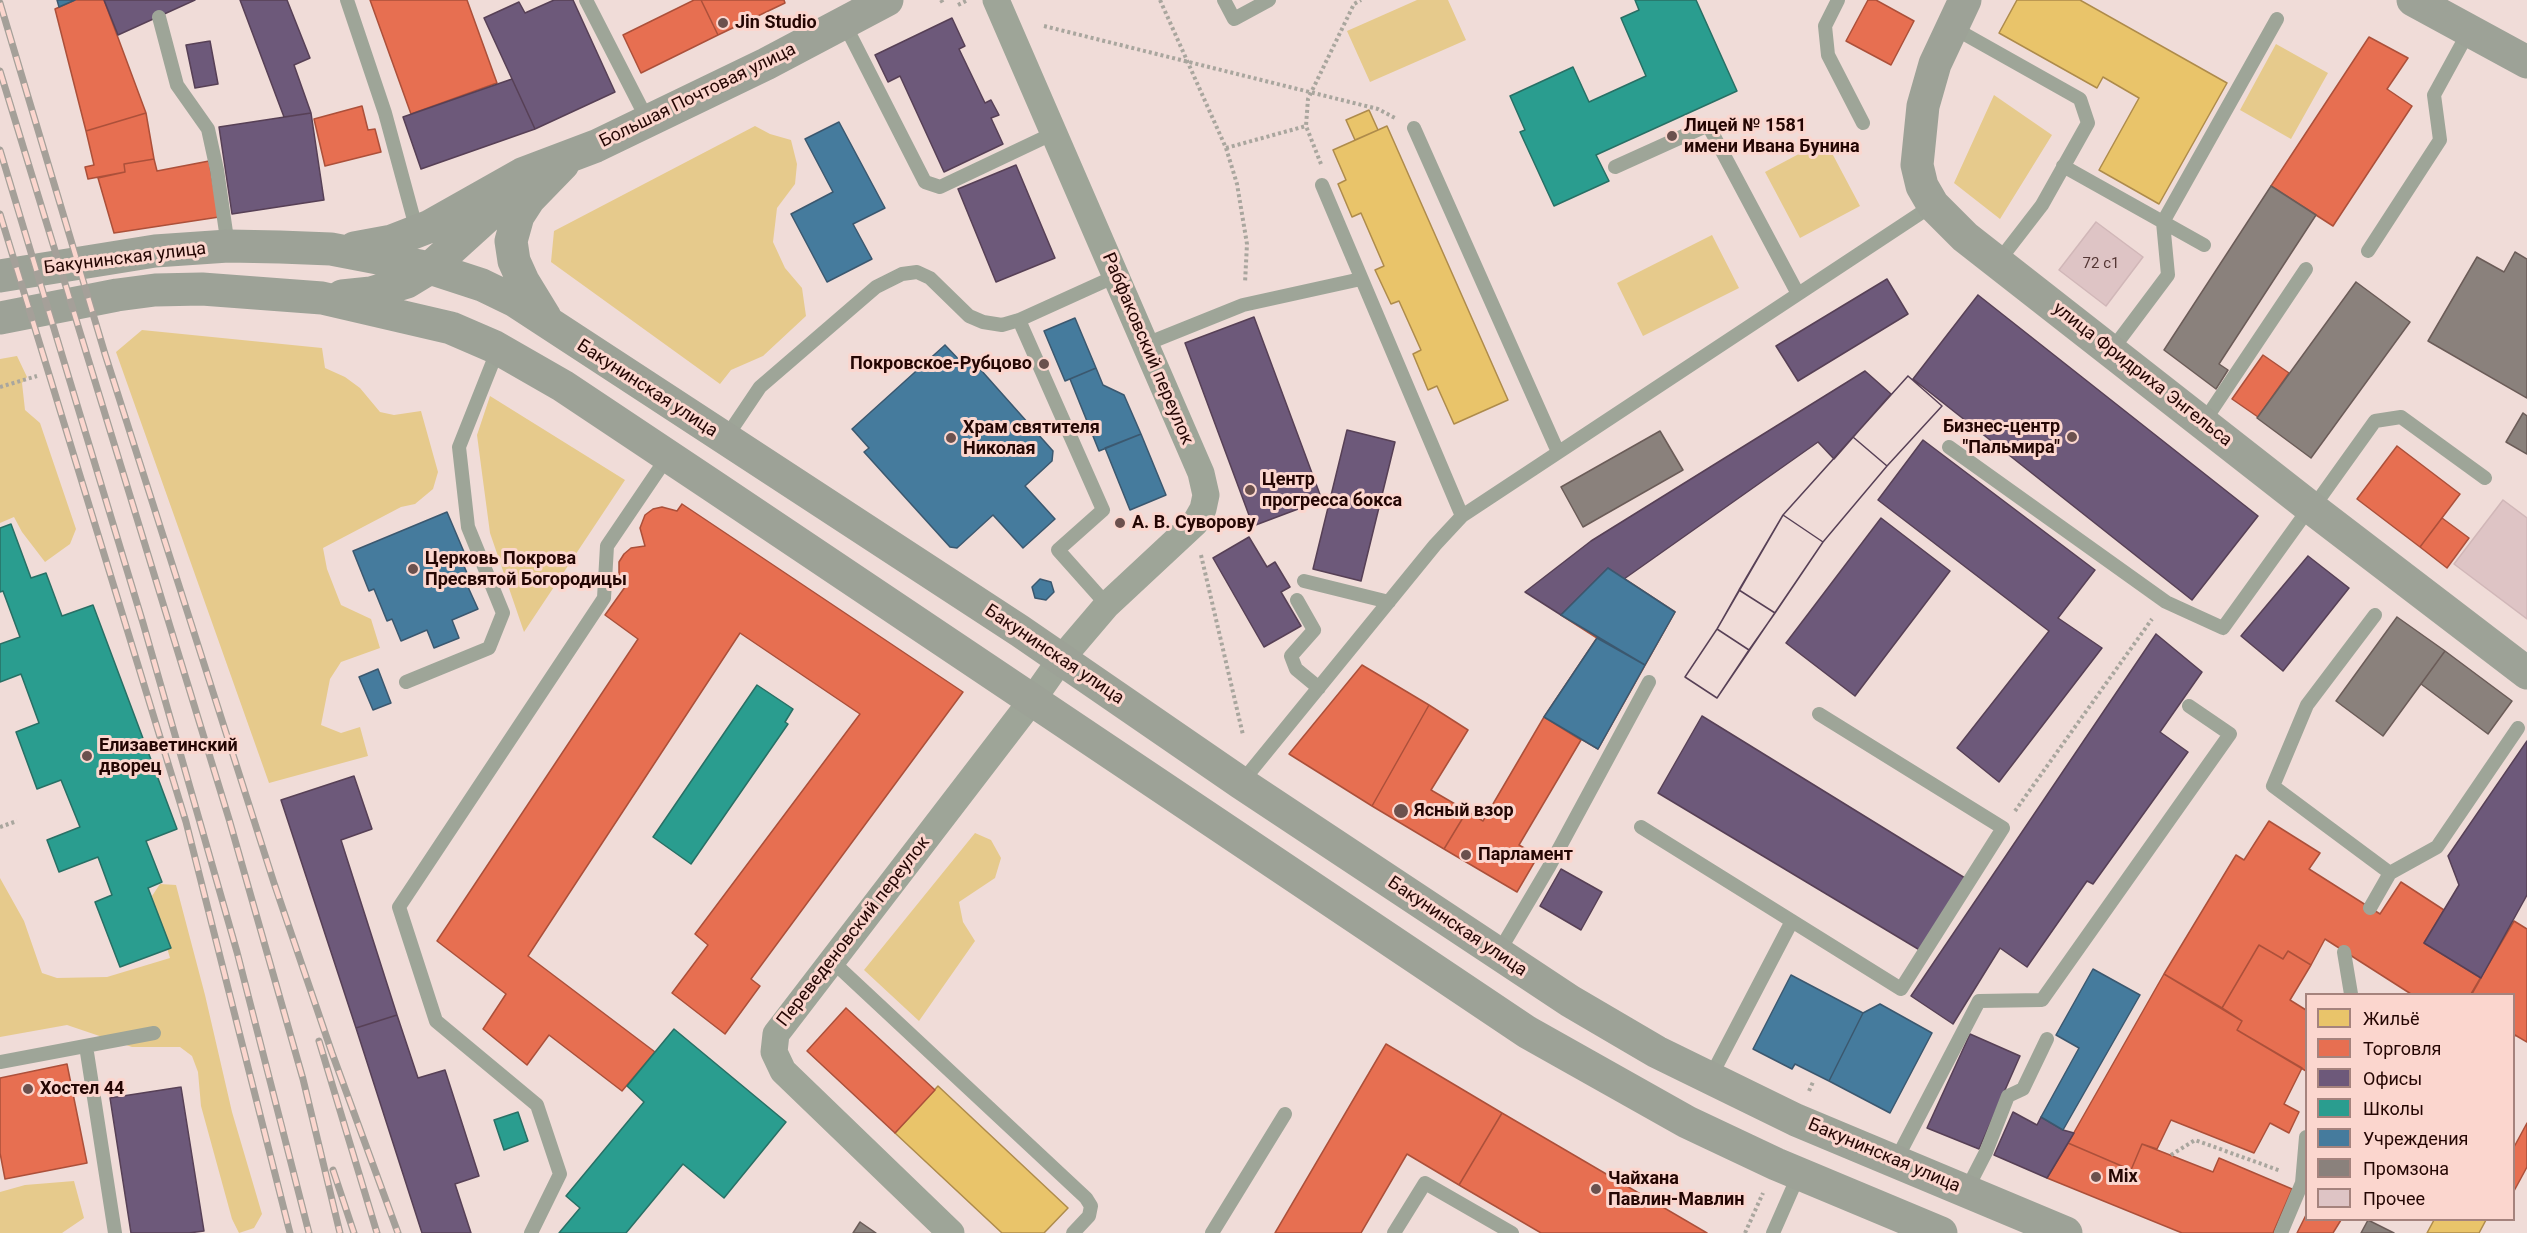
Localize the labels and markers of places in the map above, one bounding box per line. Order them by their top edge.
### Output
place label: Jin Studio [735,12,817,34]
marker: Jin Studio [716,16,730,30]
place label: Лицей № 1581 имени Ивана Бунина [1684,115,1860,158]
marker: Лицей № 1581 имени Ивана Бунина [1665,129,1679,143]
place label: Покровское-Рубцово [850,353,1032,375]
marker: Покровское-Рубцово [1037,357,1051,371]
place label: Бизнес-центр "Пальмира" [1943,416,2060,458]
place label: Храм святителя Николая [963,417,1100,460]
marker: Бизнес-центр "Пальмира" [2065,430,2079,444]
marker: Храм святителя Николая [944,431,958,445]
place label: Центр прогресса бокса [1262,469,1402,512]
marker: Центр прогресса бокса [1243,483,1257,497]
place label: А. В. Суворову [1132,512,1256,534]
marker: А. В. Суворову [1113,516,1127,530]
place label: Церковь Покрова Пресвятой Богородицы [425,548,627,590]
marker: Церковь Покрова Пресвятой Богородицы [406,562,420,576]
place label: Елизаветинский дворец [99,735,238,777]
marker: Елизаветинский дворец [80,749,94,763]
place label: Ясный взор [1414,800,1514,822]
marker: Ясный взор [1392,802,1410,820]
place label: Парламент [1478,844,1573,866]
marker: Парламент [1459,848,1473,862]
place label: Хостел 44 [40,1078,124,1100]
marker: Хостел 44 [21,1082,35,1096]
place label: Mix [2108,1166,2138,1188]
place label: Чайхана Павлин-Мавлин [1608,1168,1744,1210]
marker: Mix [2089,1170,2103,1184]
marker: Чайхана Павлин-Мавлин [1589,1182,1603,1196]

